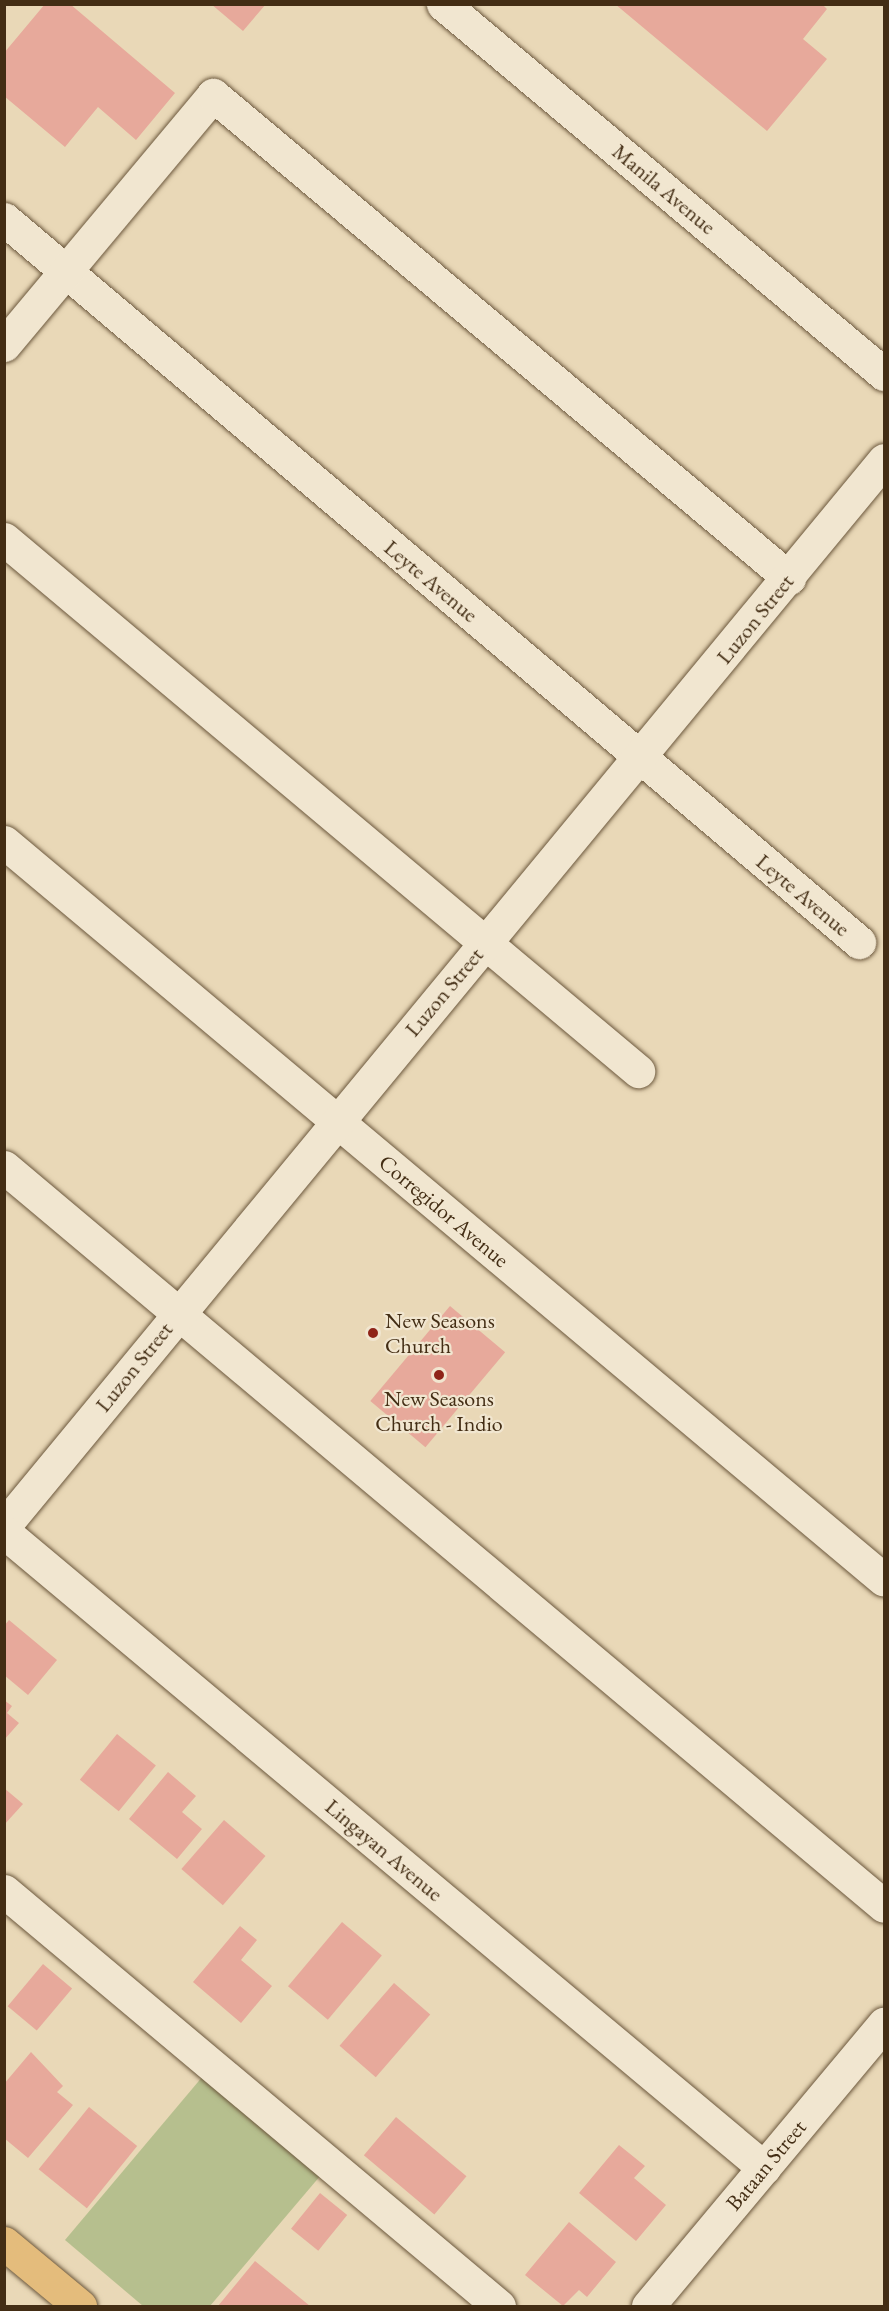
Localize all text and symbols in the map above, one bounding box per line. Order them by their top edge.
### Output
street label: Manila Avenue [607,138,721,240]
street label: Leyte Avenue [379,534,483,628]
street label: Luzon Street [711,569,799,669]
street label: Leyte Avenue [751,848,855,942]
street label: Luzon Street [399,942,489,1042]
street label: Corregidor Avenue [374,1149,514,1273]
place label: New Seasons Church [385,1307,495,1358]
street label: Luzon Street [90,1317,178,1417]
marker: New Seasons Church [366,1326,380,1340]
marker: New Seasons Church - Indio [432,1368,446,1382]
place label: New Seasons Church - Indio [375,1385,503,1436]
street label: Lingayan Avenue [320,1793,448,1907]
street label: Bataan Street [720,2114,812,2216]

